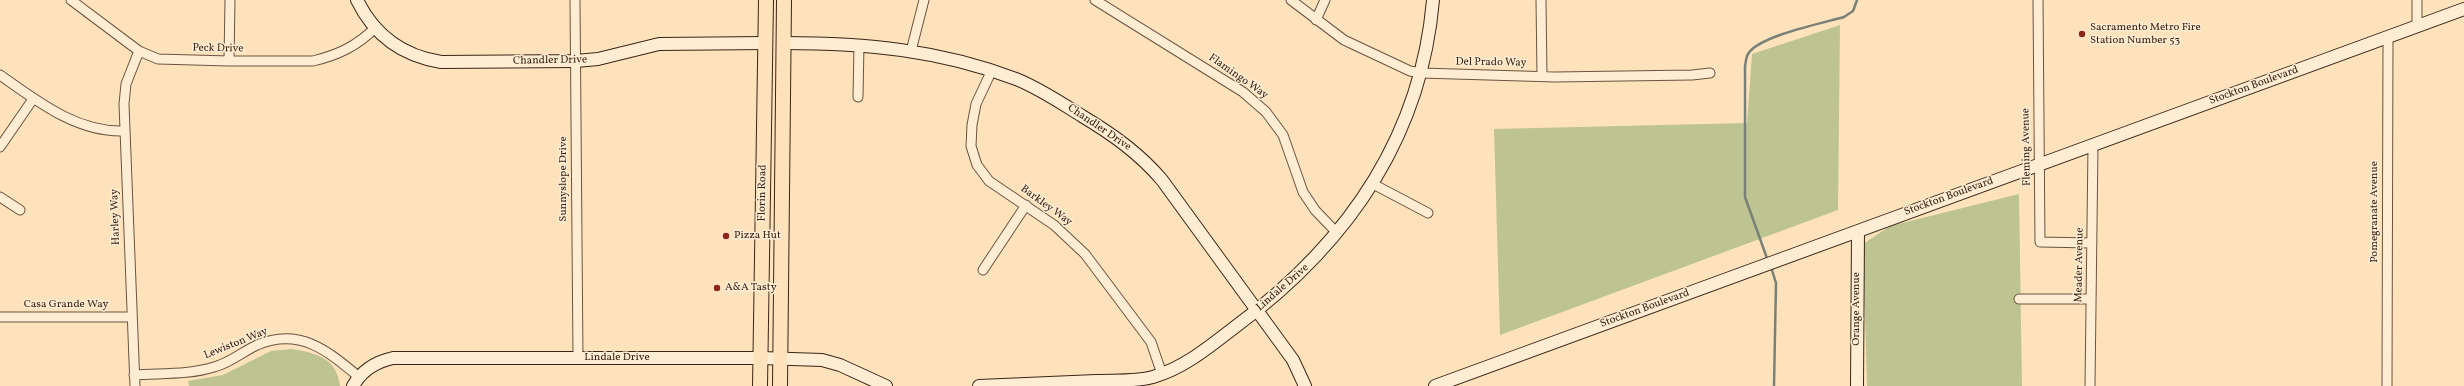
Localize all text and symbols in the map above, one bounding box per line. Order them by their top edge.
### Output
place label: Sacramento Metro Fire Station Number 53 [2090,21,2201,47]
marker: Sacramento Metro Fire Station Number 53 [2077,29,2087,39]
street label: Peck Drive [192,42,244,56]
street label: Flamingo Way [1206,52,1270,102]
street label: Chandler Drive [513,54,587,68]
street label: Del Prado Way [1455,56,1527,70]
street label: Stockton Boulevard [2208,64,2300,108]
street label: Chandler Drive [1065,102,1133,154]
street label: Fleming Avenue [2020,108,2034,186]
street label: Sunnyslope Drive [557,136,571,222]
street label: Pomegranate Avenue [2368,161,2382,263]
street label: Florin Road [756,164,770,222]
street label: Stockton Boulevard [1903,175,1995,219]
street label: Barkley Way [1018,183,1074,229]
street label: Harley Way [108,189,124,245]
street label: Meader Avenue [2073,227,2087,303]
place label: Pizza Hut [734,229,781,243]
marker: Pizza Hut [721,231,731,241]
street label: Lindale Drive [1254,262,1312,314]
street label: Orange Avenue [1850,272,1864,346]
place label: A&A Tasty [725,281,777,295]
marker: A&A Tasty [712,283,722,293]
street label: Stockton Boulevard [1599,287,1691,331]
street label: Casa Grande Way [24,298,108,312]
street label: Lewiston Way [202,325,270,363]
street label: Lindale Drive [584,351,650,365]

